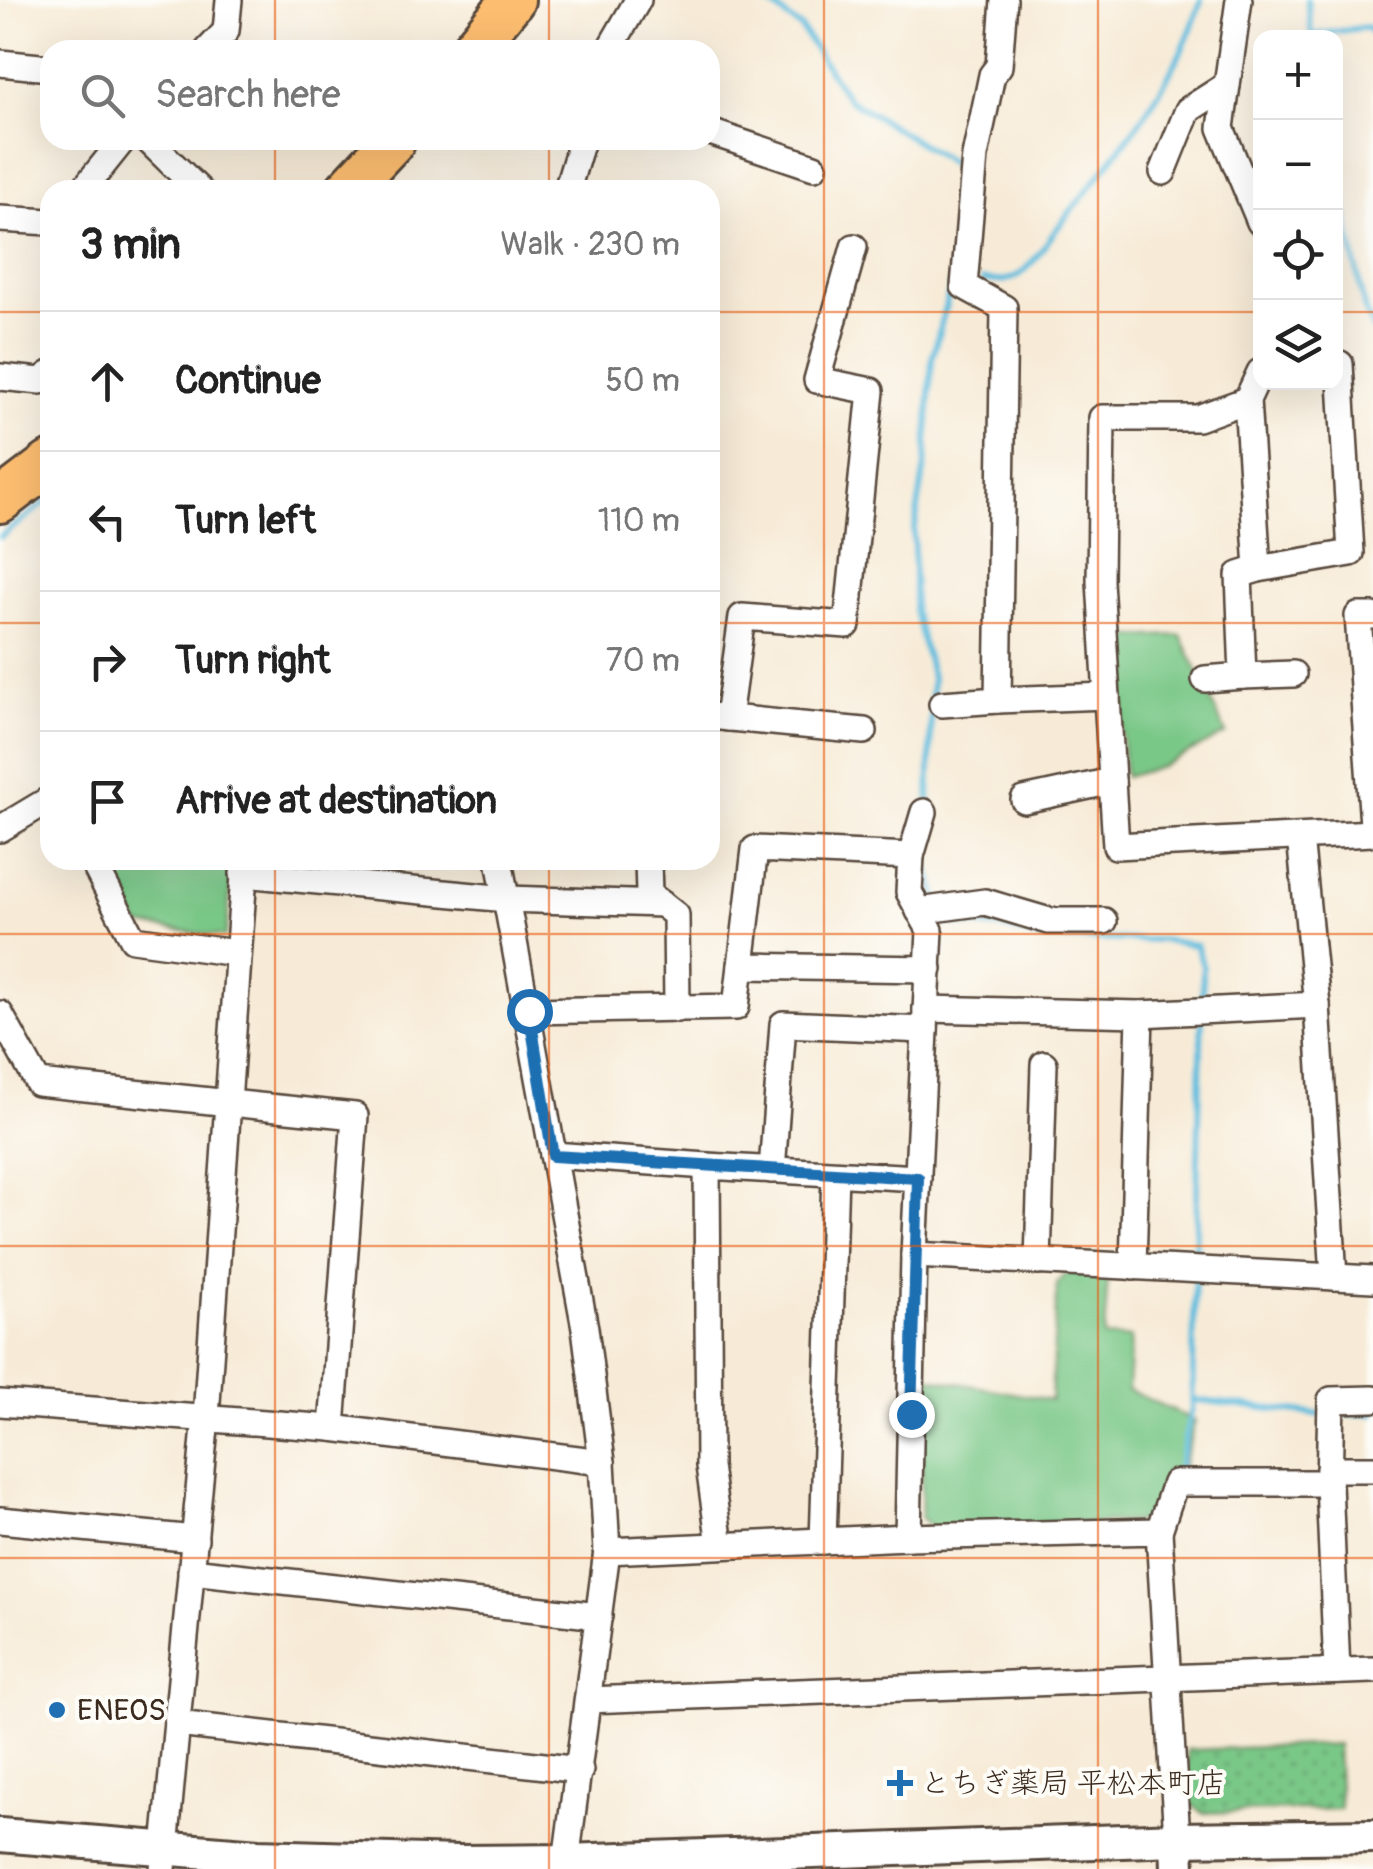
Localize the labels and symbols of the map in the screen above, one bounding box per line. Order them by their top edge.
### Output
route start [507,989,553,1035]
route end [889,1392,935,1438]
place label: ENEOS [77,1692,166,1729]
marker: ENEOS [46,1699,68,1721]
place label: とちぎ薬局 平松本町店 [920,1765,1227,1802]
marker: とちぎ薬局 平松本町店 [889,1772,911,1794]

